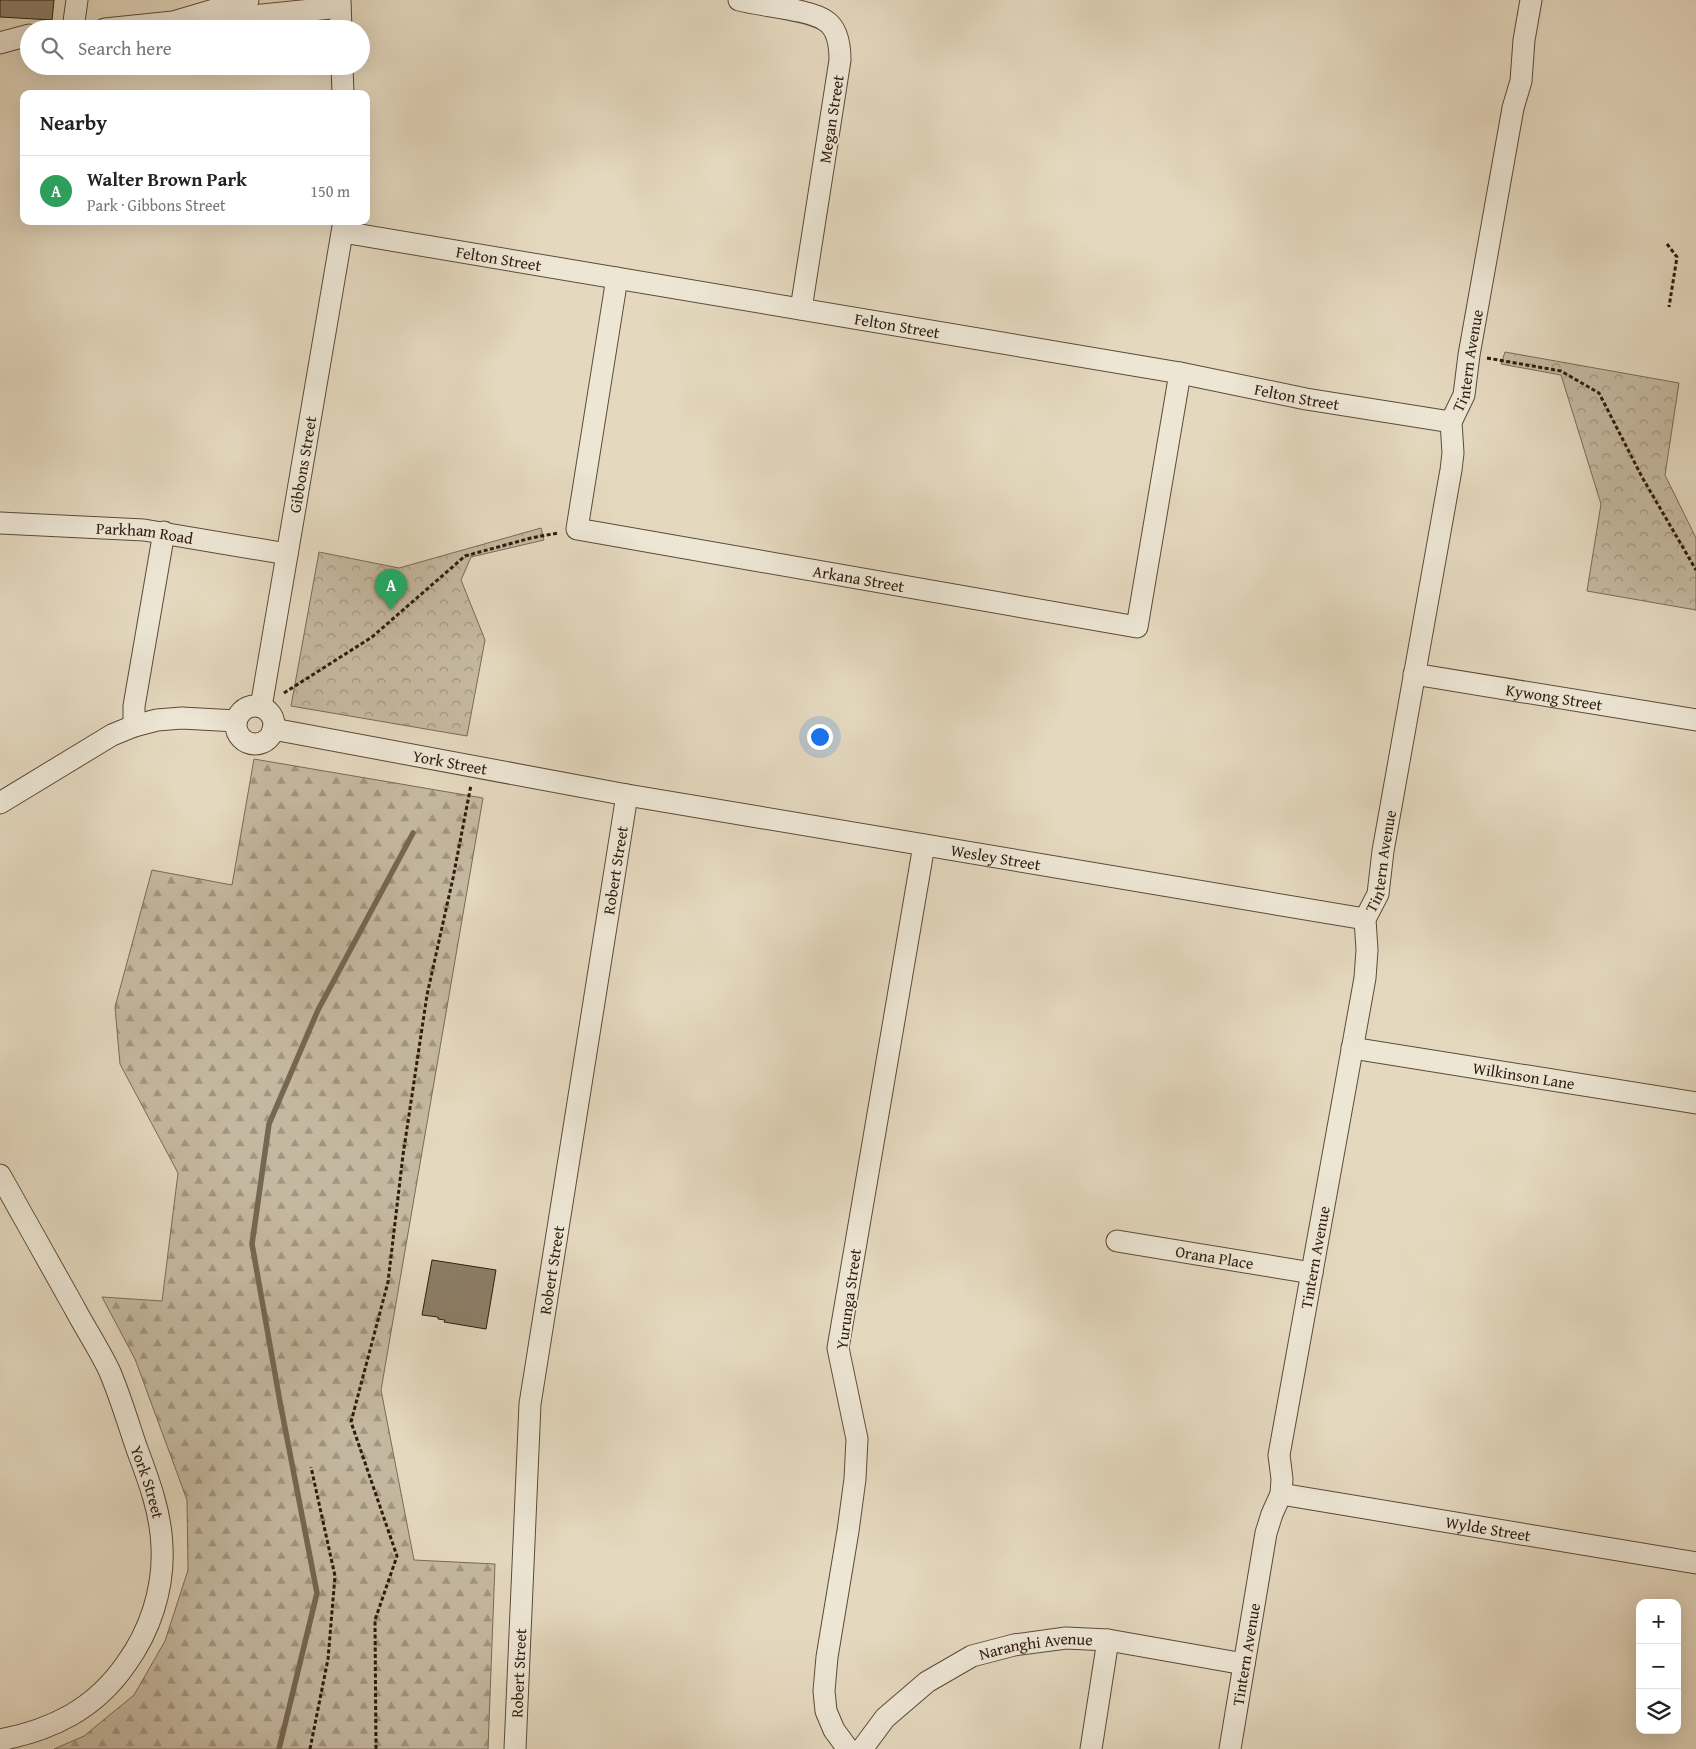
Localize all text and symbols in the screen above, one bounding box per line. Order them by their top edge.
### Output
search box [20,20,370,75]
icon: search [38,34,66,62]
text: Search here [78,34,172,62]
street label: Megan Street [812,73,850,165]
text: Nearby [40,107,107,138]
text: Walter Brown Park [87,165,247,193]
text: A [51,179,61,203]
text: 150 m [310,179,350,203]
text: Park · Gibbons Street [87,193,226,217]
street label: Felton Street [454,239,544,277]
street label: Felton Street [853,306,942,344]
street label: Tintern Avenue [1446,307,1489,416]
street label: Felton Street [1252,377,1341,416]
street label: Gibbons Street [282,414,323,515]
street label: Parkham Road [96,516,195,550]
street label: Arkana Street [811,558,907,598]
pin: A [375,569,407,610]
street label: Kywong Street [1504,677,1605,717]
your location [807,724,833,750]
street label: York Street [411,743,490,781]
street label: Tintern Avenue [1359,808,1402,916]
street label: Robert Street [596,824,634,916]
street label: Wesley Street [949,838,1043,876]
street label: Wilkinson Lane [1471,1055,1577,1095]
street label: Tintern Avenue [1294,1204,1336,1311]
street label: Robert Street [532,1224,570,1316]
street label: Orana Place [1174,1239,1256,1275]
street label: Yurunga Street [829,1246,867,1351]
street label: York Street [125,1442,171,1521]
street label: Wylde Street [1444,1510,1533,1547]
map controls [1636,1599,1681,1734]
button: + [1636,1599,1681,1644]
street label: Tintern Avenue [1225,1601,1266,1708]
street label: Naranghi Avenue [976,1626,1093,1666]
street label: Robert Street [504,1628,532,1718]
button: − [1636,1644,1681,1689]
button: layers [1636,1689,1681,1734]

